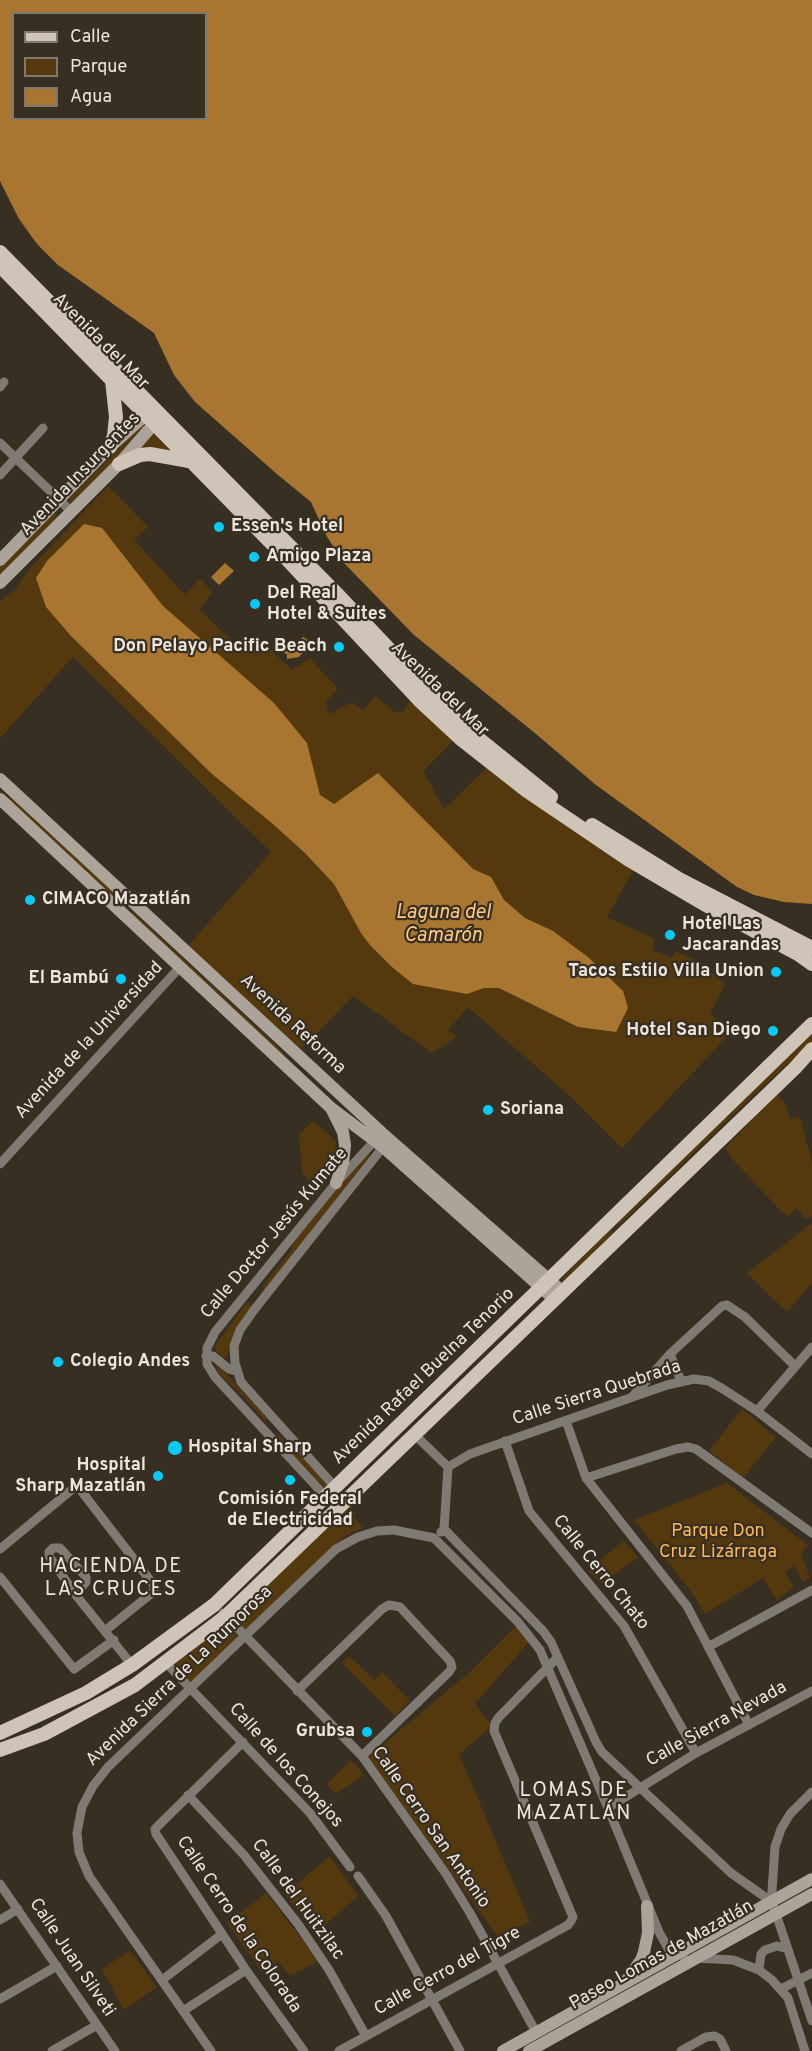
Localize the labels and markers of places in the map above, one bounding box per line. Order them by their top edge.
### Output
place label: Essen's Hotel [231,516,343,538]
marker: Essen's Hotel [212,520,226,534]
place label: Amigo Plaza [266,546,371,568]
marker: Amigo Plaza [247,550,261,564]
place label: Del Real Hotel & Suites [267,583,387,626]
marker: Del Real Hotel & Suites [248,597,262,611]
place label: Don Pelayo Pacific Beach [113,636,327,658]
marker: Don Pelayo Pacific Beach [332,640,346,654]
place label: CIMACO Mazatlán [42,889,191,911]
marker: CIMACO Mazatlán [23,893,37,907]
place label: Hotel Las Jacarandas [682,914,779,956]
marker: Hotel Las Jacarandas [663,928,677,942]
place label: Tacos Estilo Villa Union [568,961,764,983]
marker: Tacos Estilo Villa Union [769,965,783,979]
place label: El Bambú [29,968,109,990]
marker: El Bambú [114,972,128,986]
place label: Hotel San Diego [626,1020,761,1042]
marker: Hotel San Diego [766,1024,780,1038]
place label: Soriana [500,1099,564,1121]
marker: Soriana [481,1103,495,1117]
place label: Colegio Andes [70,1351,190,1373]
marker: Colegio Andes [51,1355,65,1369]
place label: Hospital Sharp [188,1437,312,1459]
marker: Hospital Sharp [166,1439,184,1457]
place label: Hospital Sharp Mazatlán [15,1455,146,1498]
marker: Hospital Sharp Mazatlán [151,1469,165,1483]
marker: Comisión Federal de Electricidad [283,1473,297,1487]
place label: Comisión Federal de Electricidad [218,1489,362,1532]
place label: Grubsa [296,1721,355,1743]
marker: Grubsa [360,1725,374,1739]

